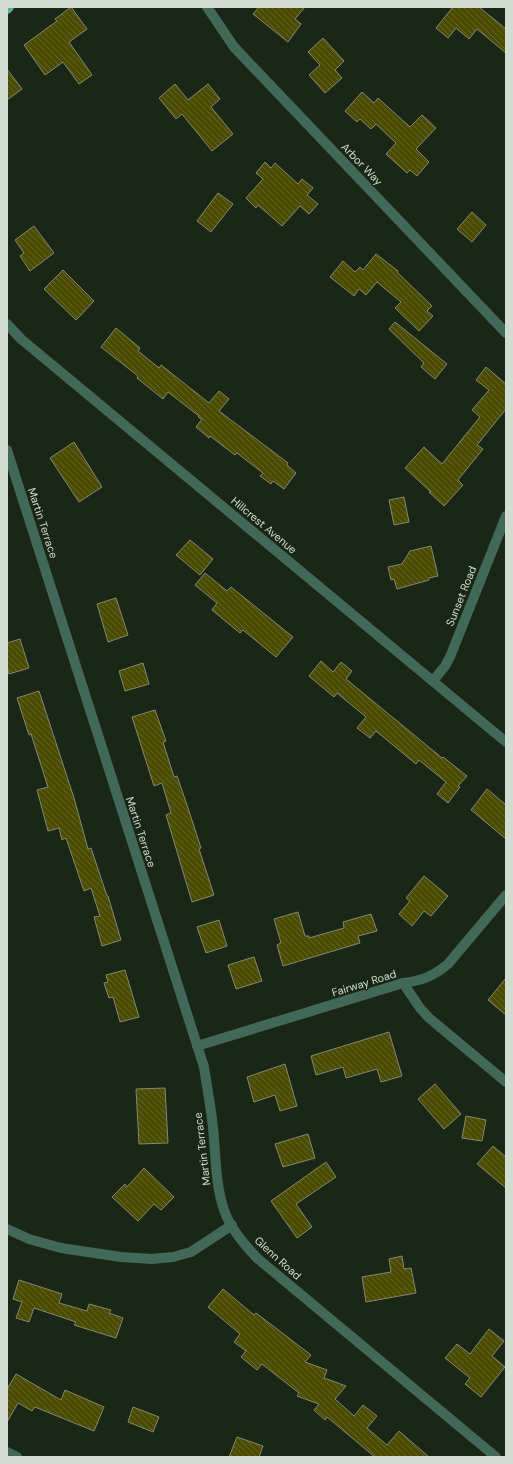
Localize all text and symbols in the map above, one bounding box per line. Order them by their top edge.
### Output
street label: Arbor Way [338,140,386,188]
street label: Martin Terrace [25,486,61,560]
street label: Hillcrest Avenue [228,493,300,557]
street label: Sunset Road [443,564,479,628]
street label: Martin Terrace [123,795,159,869]
street label: Fairway Road [330,967,398,999]
street label: Martin Terrace [191,1112,213,1186]
street label: Glenn Road [252,1233,304,1283]

